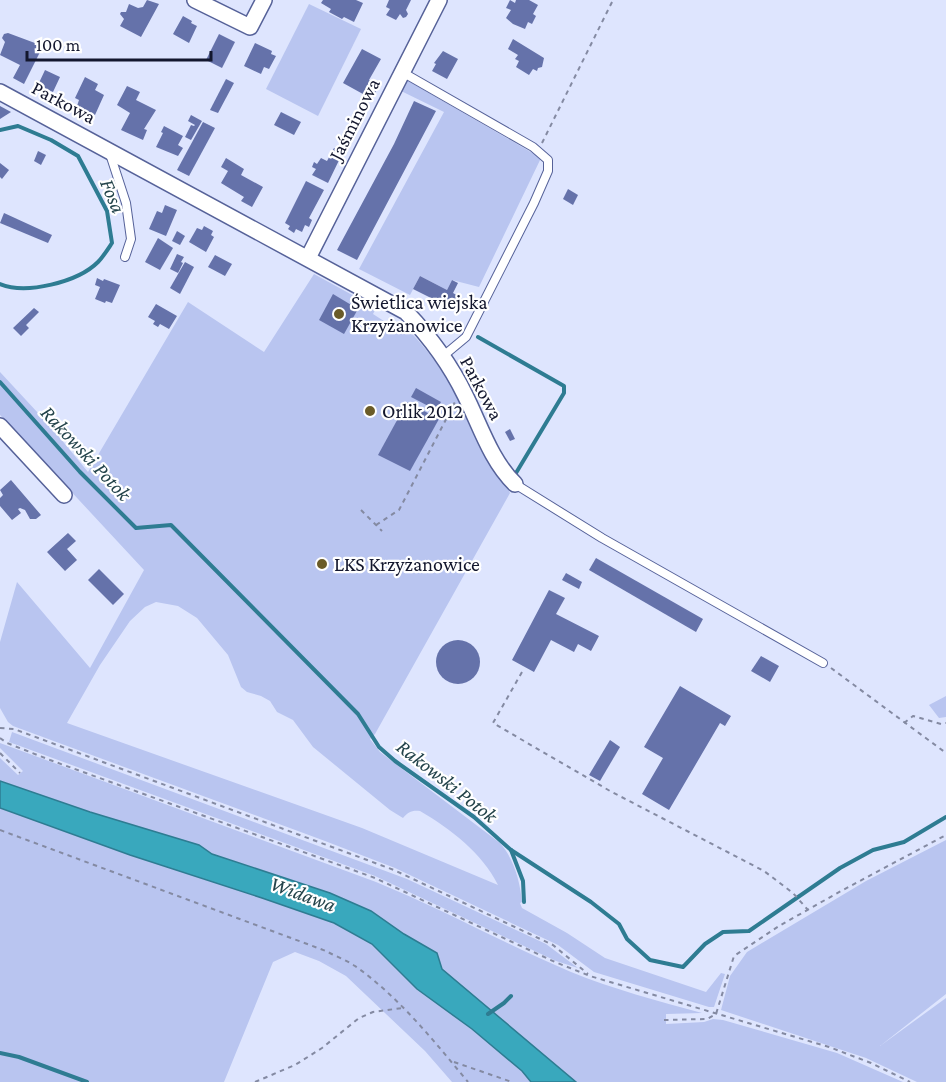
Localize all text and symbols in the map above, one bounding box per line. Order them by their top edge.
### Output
scale bar [27,24,212,62]
text: 100 m [36,35,81,55]
street label: Jaśminowa [323,74,385,166]
street label: Parkowa [28,76,100,128]
water label: Fosa [95,175,131,217]
place label: Świetlica wiejska Krzyżanowice [351,291,488,337]
marker: Świetlica wiejska Krzyżanowice [332,307,346,321]
street label: Parkowa [456,352,508,424]
water label: Rakowski Potok [36,400,137,506]
place label: Orlik 2012 [382,400,463,422]
marker: Orlik 2012 [363,404,377,418]
place label: LKS Krzyżanowice [334,553,480,576]
marker: LKS Krzyżanowice [315,557,329,571]
water label: Rakowski Potok [392,734,503,828]
water label: Widawa [267,871,339,917]

